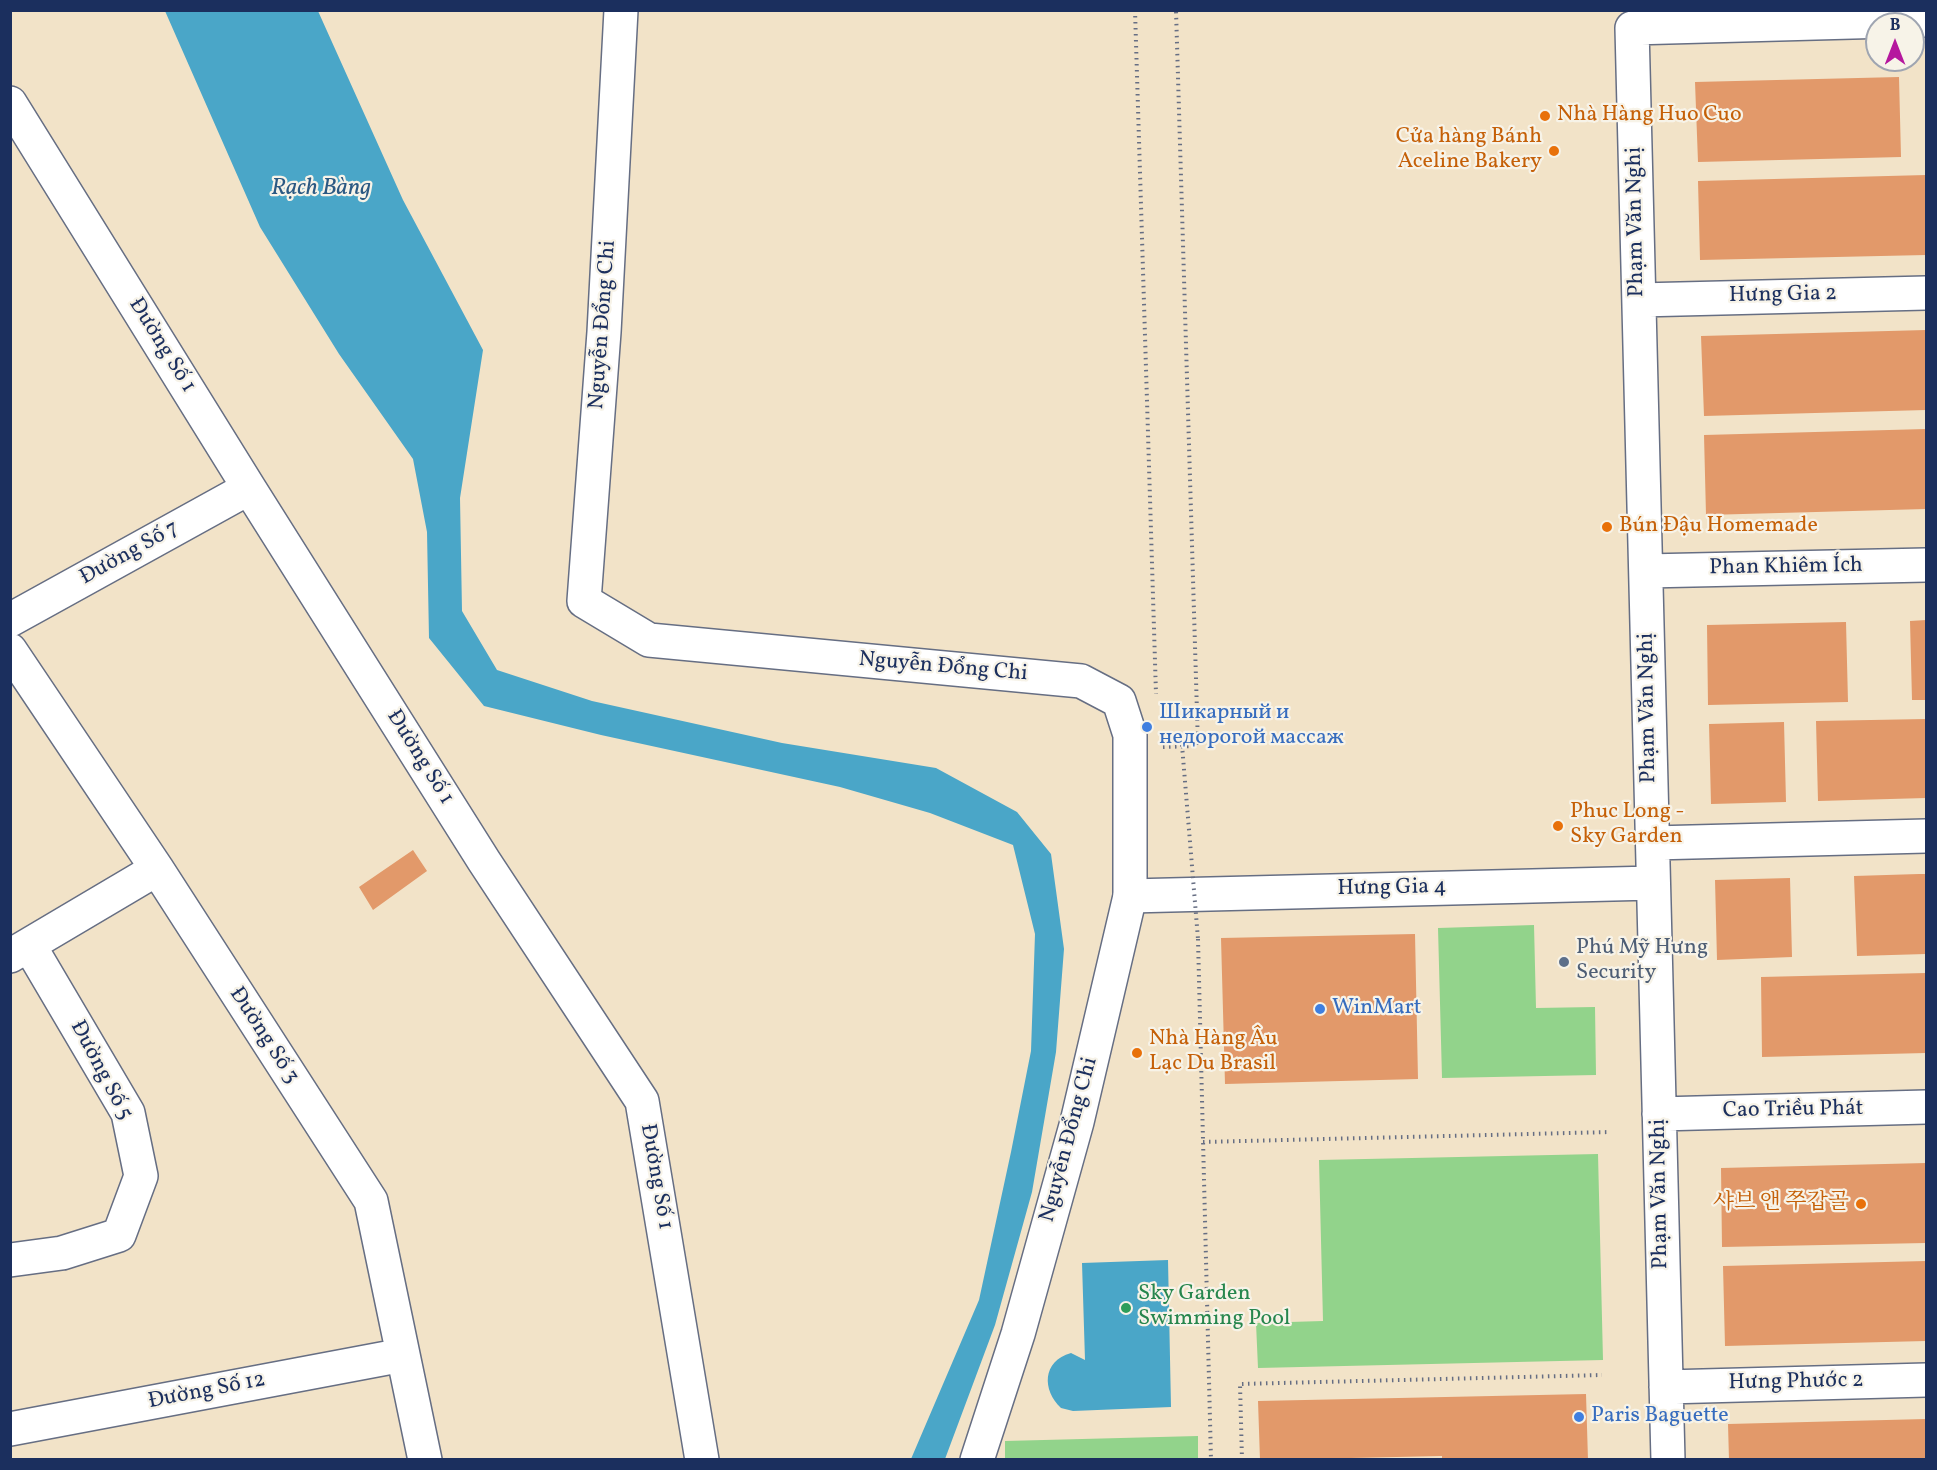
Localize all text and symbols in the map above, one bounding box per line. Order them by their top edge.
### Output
north arrow [1865,12,1925,72]
text: B [1890,15,1900,37]
place label: Nhà Hàng Huo Cuo [1557,103,1742,129]
marker: Nhà Hàng Huo Cuo [1538,109,1552,123]
place label: Cửa hàng Bánh Aceline Bakery [1396,125,1542,176]
marker: Cửa hàng Bánh Aceline Bakery [1547,144,1561,158]
street label: Phạm Văn Nghị [1622,147,1652,297]
water label: Rạch Bàng [271,176,371,204]
street label: Nguyễn Đổng Chi [585,239,623,411]
street label: Hưng Gia 2 [1729,282,1837,310]
street label: Đường Số 1 [121,294,201,398]
place label: Bún Đậu Homemade [1619,514,1818,540]
street label: Đường Số 7 [76,516,184,592]
marker: Bún Đậu Homemade [1600,520,1614,534]
street label: Phan Khiêm Ích [1709,553,1863,583]
street label: Phạm Văn Nghị [1634,633,1664,783]
street label: Nguyễn Đổng Chi [857,647,1029,689]
place label: Шикарный и недорогой массаж [1159,701,1344,752]
street label: Đường Số 1 [379,706,459,810]
marker: Шикарный и недорогой массаж [1140,720,1154,734]
place label: Phuc Long - Sky Garden [1570,800,1685,852]
marker: Phuc Long - Sky Garden [1551,819,1565,833]
street label: Hưng Gia 4 [1337,875,1447,903]
place label: Phú Mỹ Hưng Security [1576,936,1708,987]
marker: Phú Mỹ Hưng Security [1557,955,1571,969]
street label: Đường Số 3 [222,983,304,1089]
place label: WinMart [1332,996,1422,1022]
marker: WinMart [1313,1002,1327,1016]
street label: Đường Số 5 [63,1017,137,1125]
place label: Nhà Hàng Âu Lạc Du Brasil [1149,1027,1278,1078]
marker: Nhà Hàng Âu Lạc Du Brasil [1130,1046,1144,1060]
street label: Nguyễn Đổng Chi [1035,1055,1105,1225]
street label: Cao Triều Phát [1722,1097,1864,1125]
street label: Phạm Văn Nghị [1646,1119,1676,1269]
street label: Đường Số 1 [633,1122,677,1232]
place label: 샤브 앤 쭈갑골 [1713,1191,1849,1217]
marker: 샤브 앤 쭈갑골 [1854,1197,1868,1211]
place label: Sky Garden Swimming Pool [1138,1282,1290,1334]
marker: Sky Garden Swimming Pool [1119,1301,1133,1315]
street label: Đường Số 12 [146,1368,268,1416]
street label: Hưng Phước 2 [1728,1369,1864,1397]
place label: Paris Baguette [1591,1404,1729,1430]
marker: Paris Baguette [1572,1410,1586,1424]

